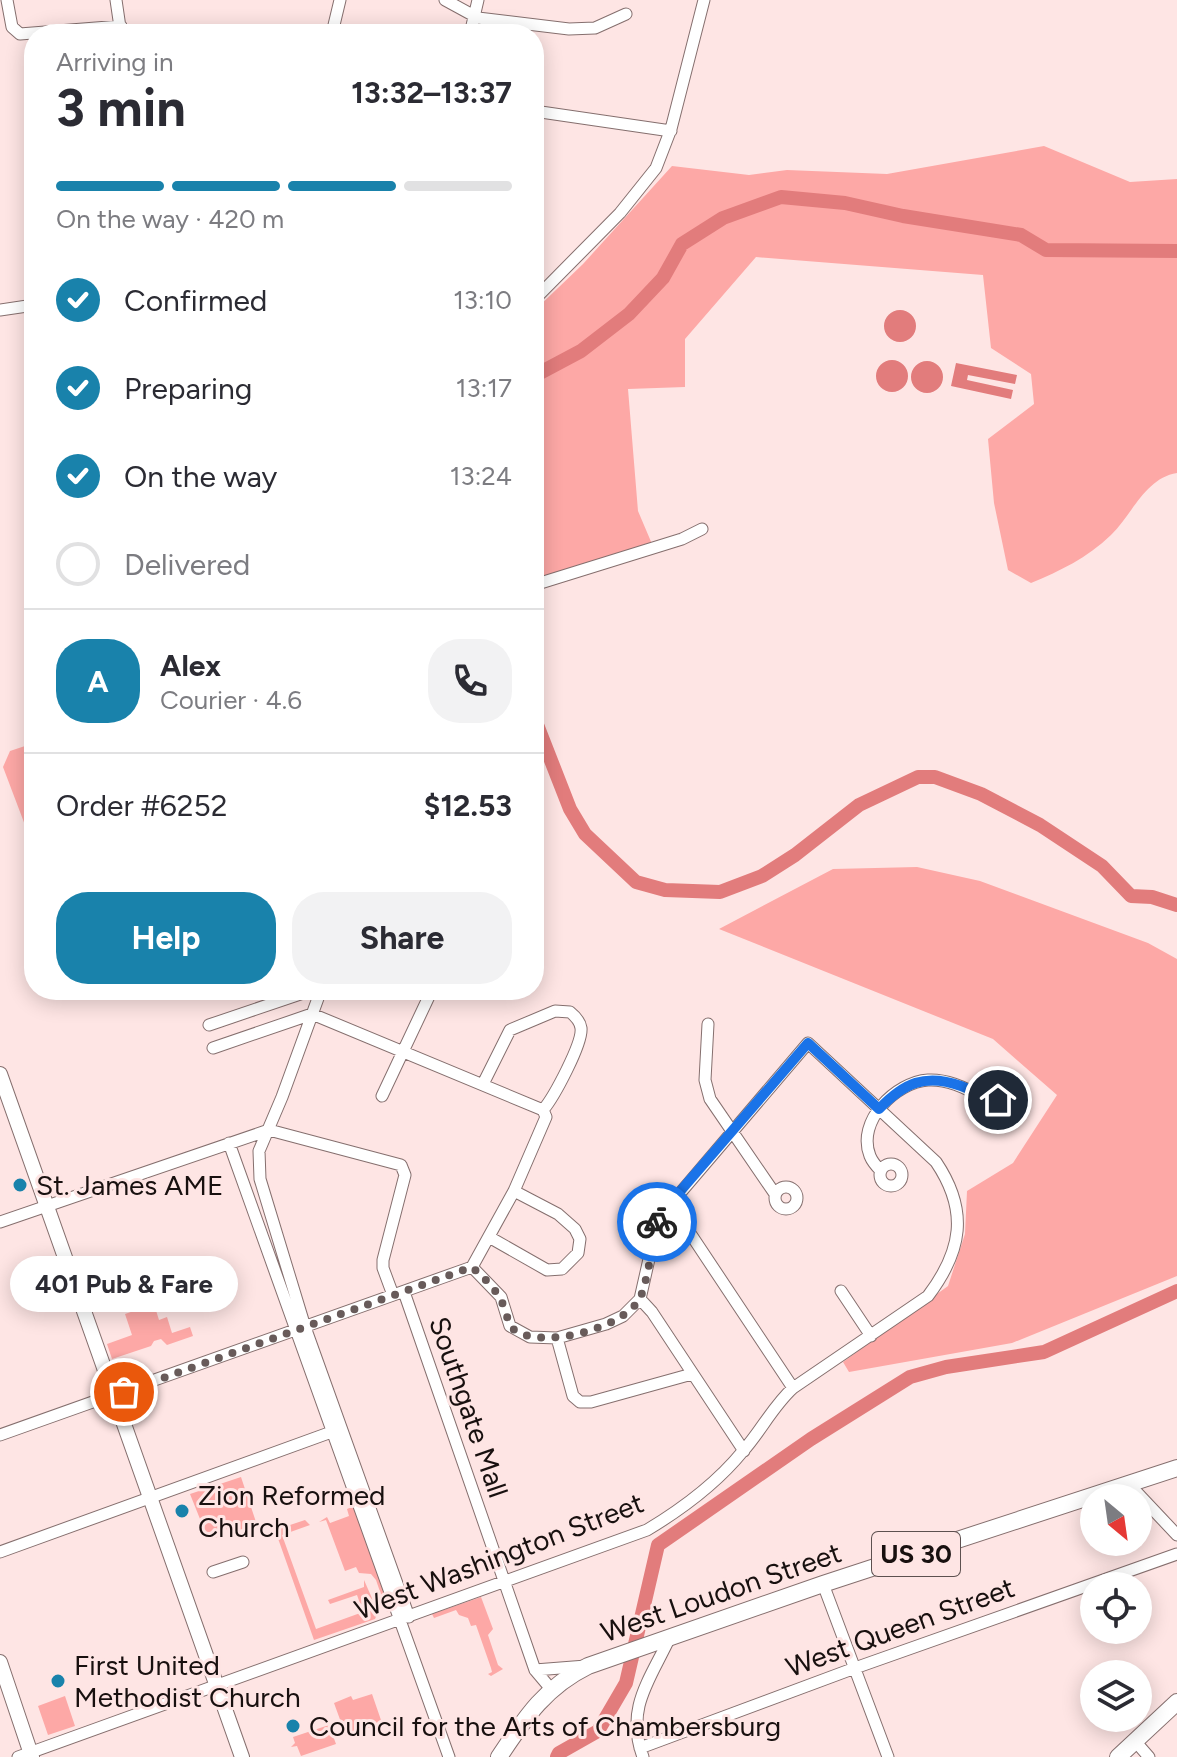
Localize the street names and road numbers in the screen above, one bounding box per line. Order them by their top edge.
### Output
street label: Southgate Mall [422,1312,516,1502]
street label: West Washington Street [350,1485,648,1627]
road number: US 30 [872,1532,960,1576]
street label: West Loudon Street [597,1535,845,1649]
street label: West Queen Street [781,1570,1019,1684]

